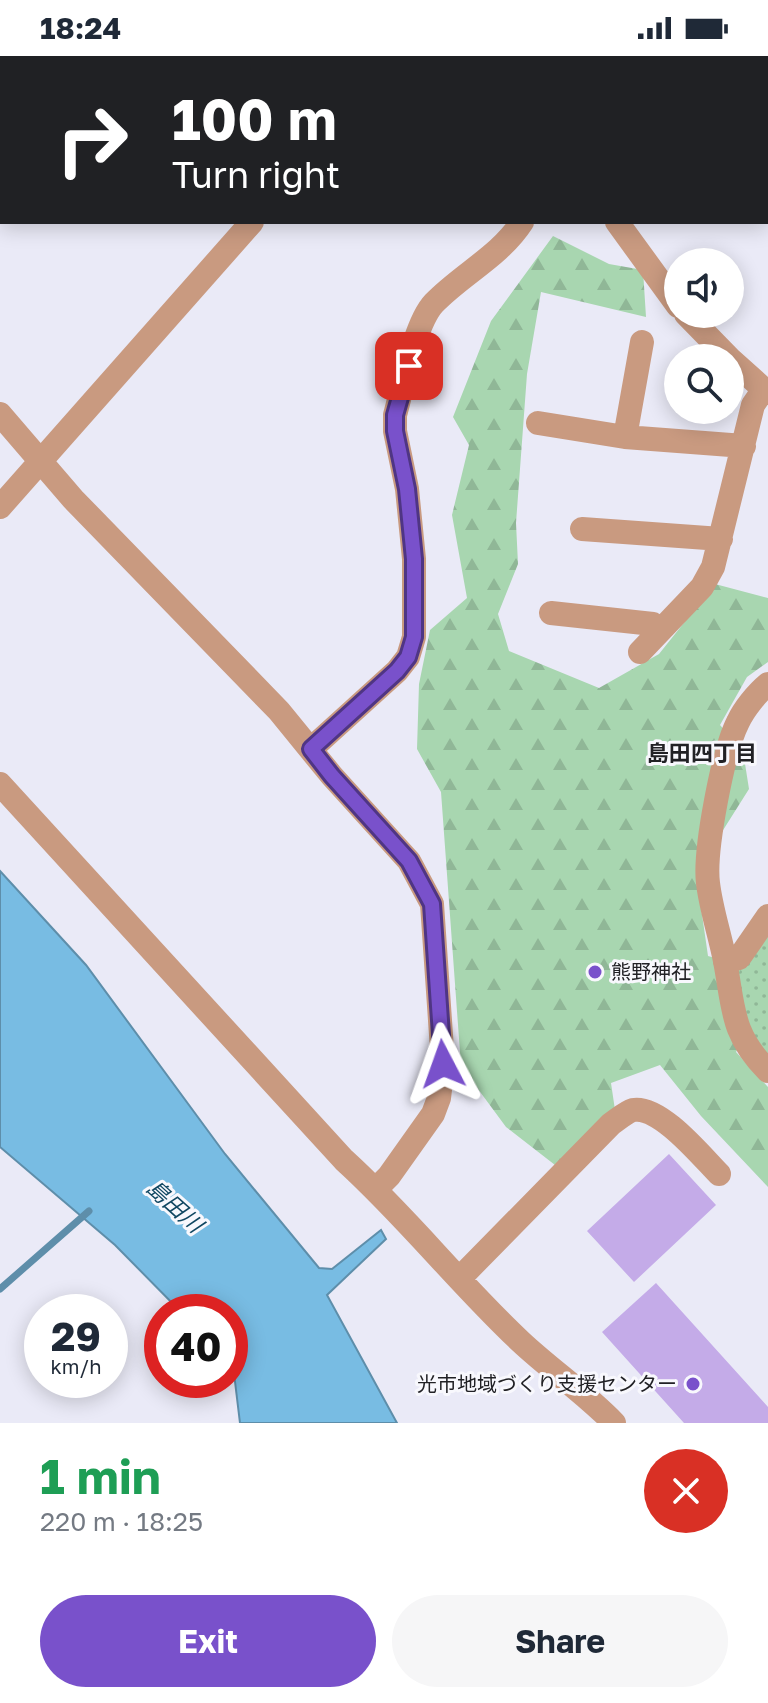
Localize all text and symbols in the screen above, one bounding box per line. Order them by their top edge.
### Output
text: 18:24 [40,10,121,46]
text: 100 m [172,85,337,152]
icon: right [40,88,144,192]
text: Turn right [172,153,340,196]
map controls [664,248,744,424]
button: sound [664,248,744,328]
pin [375,332,443,400]
icon: arrive [387,344,431,388]
button: search [664,344,744,424]
district label: 島田四丁目 [647,739,757,766]
place label: 熊野神社 [611,959,691,983]
marker: 熊野神社 [586,963,604,981]
position arrow [401,1022,485,1106]
water label: 島田川 [142,1174,210,1239]
speed limit sign: 40 [144,1294,248,1398]
text: 29 [51,1312,101,1360]
text: km/h [51,1354,101,1378]
place label: 光市地域づくり支援センター [417,1371,677,1395]
marker: 光市地域づくり支援センター [684,1375,702,1393]
text: 1 min [40,1447,161,1505]
button: close [644,1449,728,1533]
text: 220 m · 18:25 [40,1506,203,1537]
button: Exit [40,1595,376,1687]
button: Share [392,1595,728,1687]

